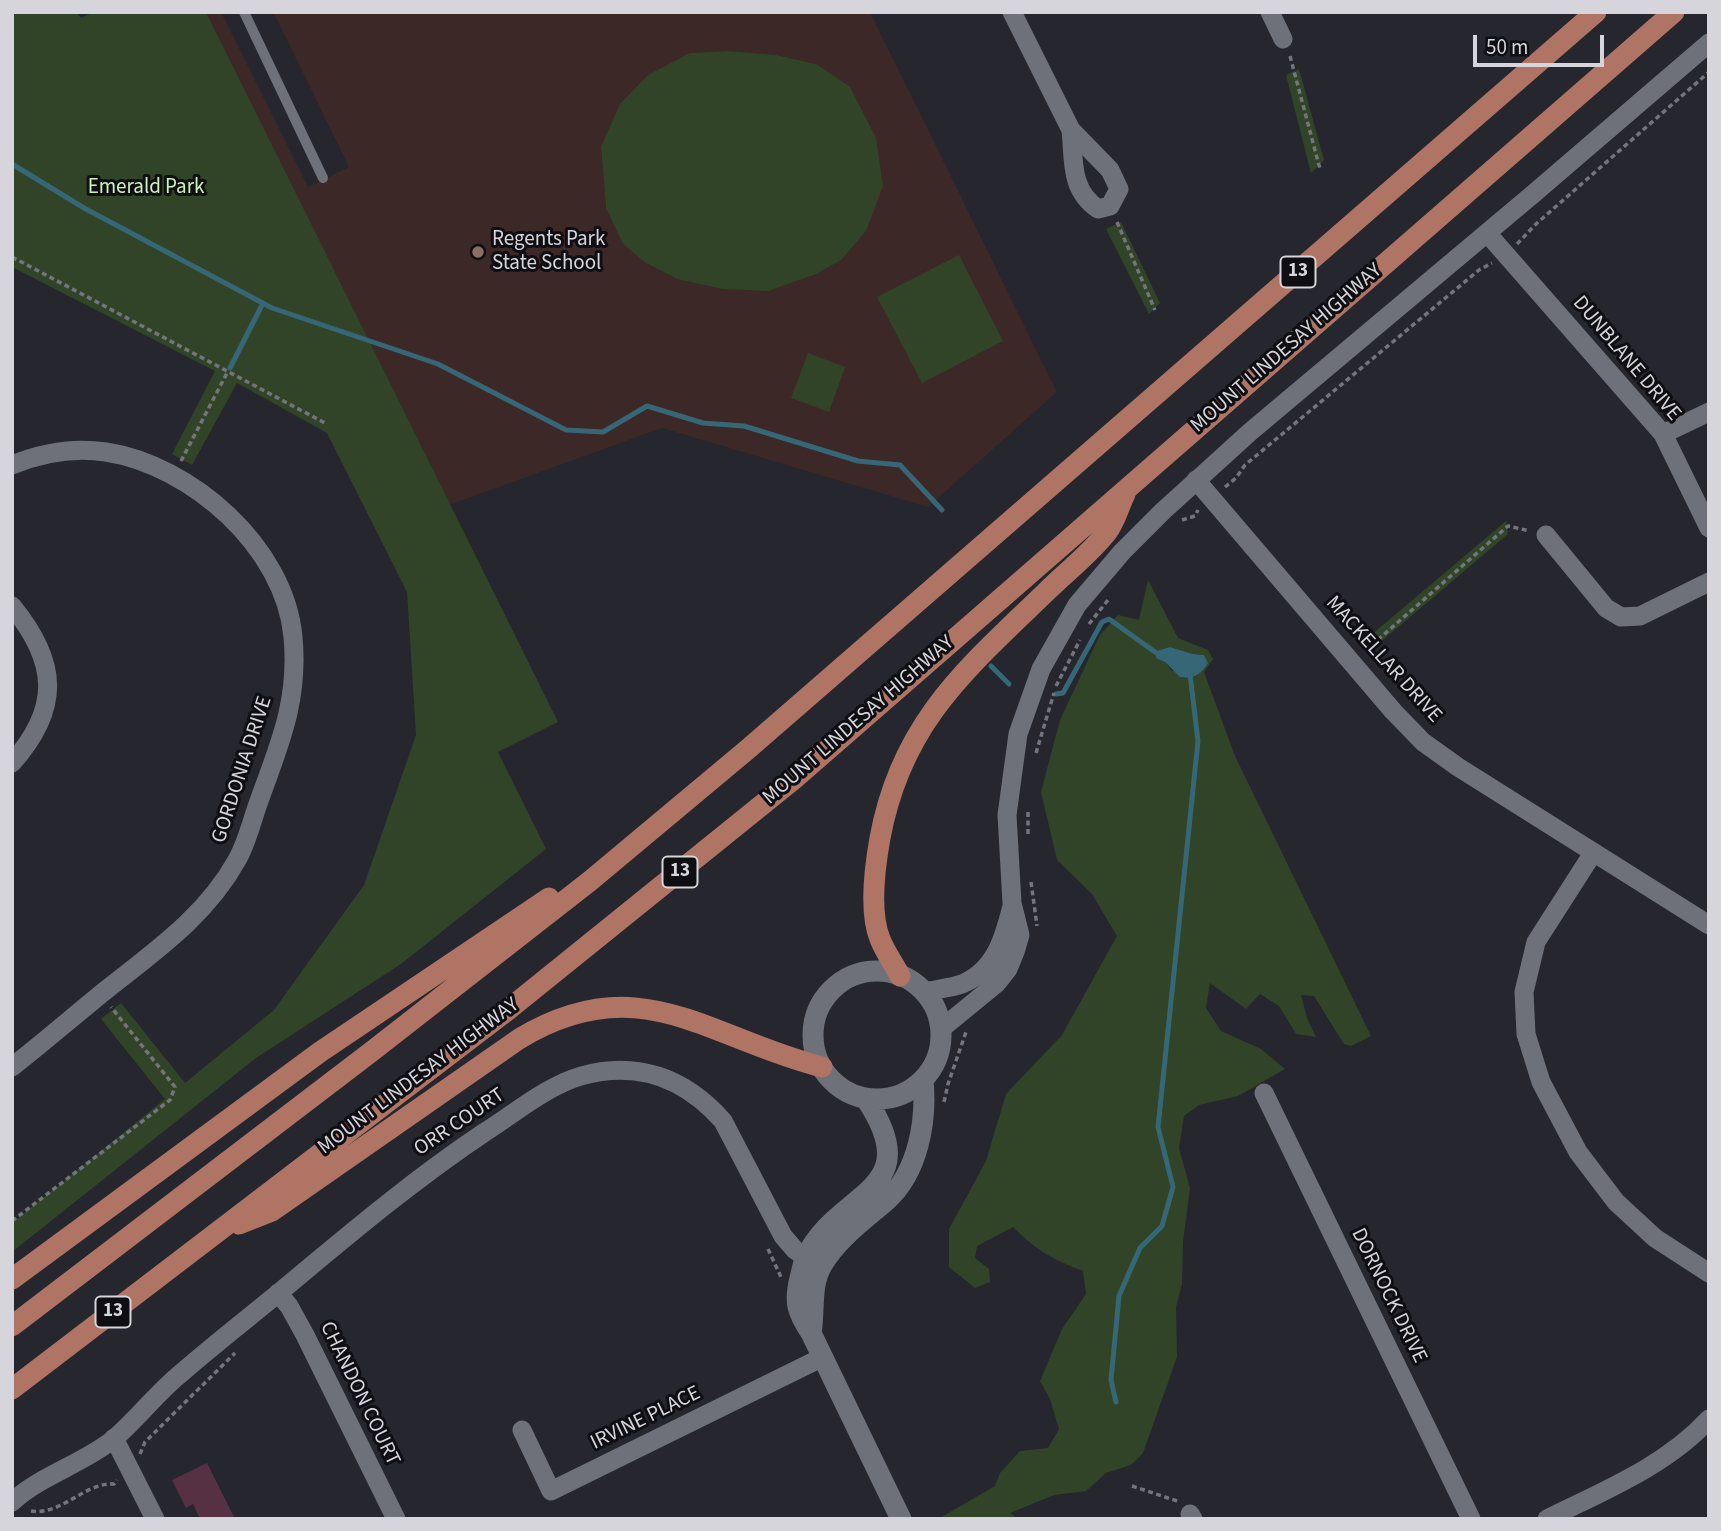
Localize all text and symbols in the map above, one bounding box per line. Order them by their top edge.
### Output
scale bar [1476,21,1607,65]
text: 50 m [1486,32,1528,62]
park label: Emerald Park [88,175,204,201]
place label: Regents Park State School [492,227,605,277]
marker: Regents Park State School [470,244,486,260]
road number: 13 [1280,256,1316,288]
street label: MOUNT LINDESAY HIGHWAY [1186,259,1388,439]
street label: DUNBLANE DRIVE [1566,291,1686,427]
street label: MACKELLAR DRIVE [1319,591,1447,729]
street label: MOUNT LINDESAY HIGHWAY [758,631,960,811]
street label: GORDONIA DRIVE [207,693,279,847]
road number: 13 [662,856,698,888]
street label: MOUNT LINDESAY HIGHWAY [314,993,524,1161]
street label: ORR COURT [410,1084,510,1162]
street label: DORNOCK DRIVE [1344,1224,1432,1368]
road number: 13 [96,1296,130,1328]
street label: CHANDON COURT [313,1318,405,1470]
street label: IRVINE PLACE [587,1382,705,1456]

